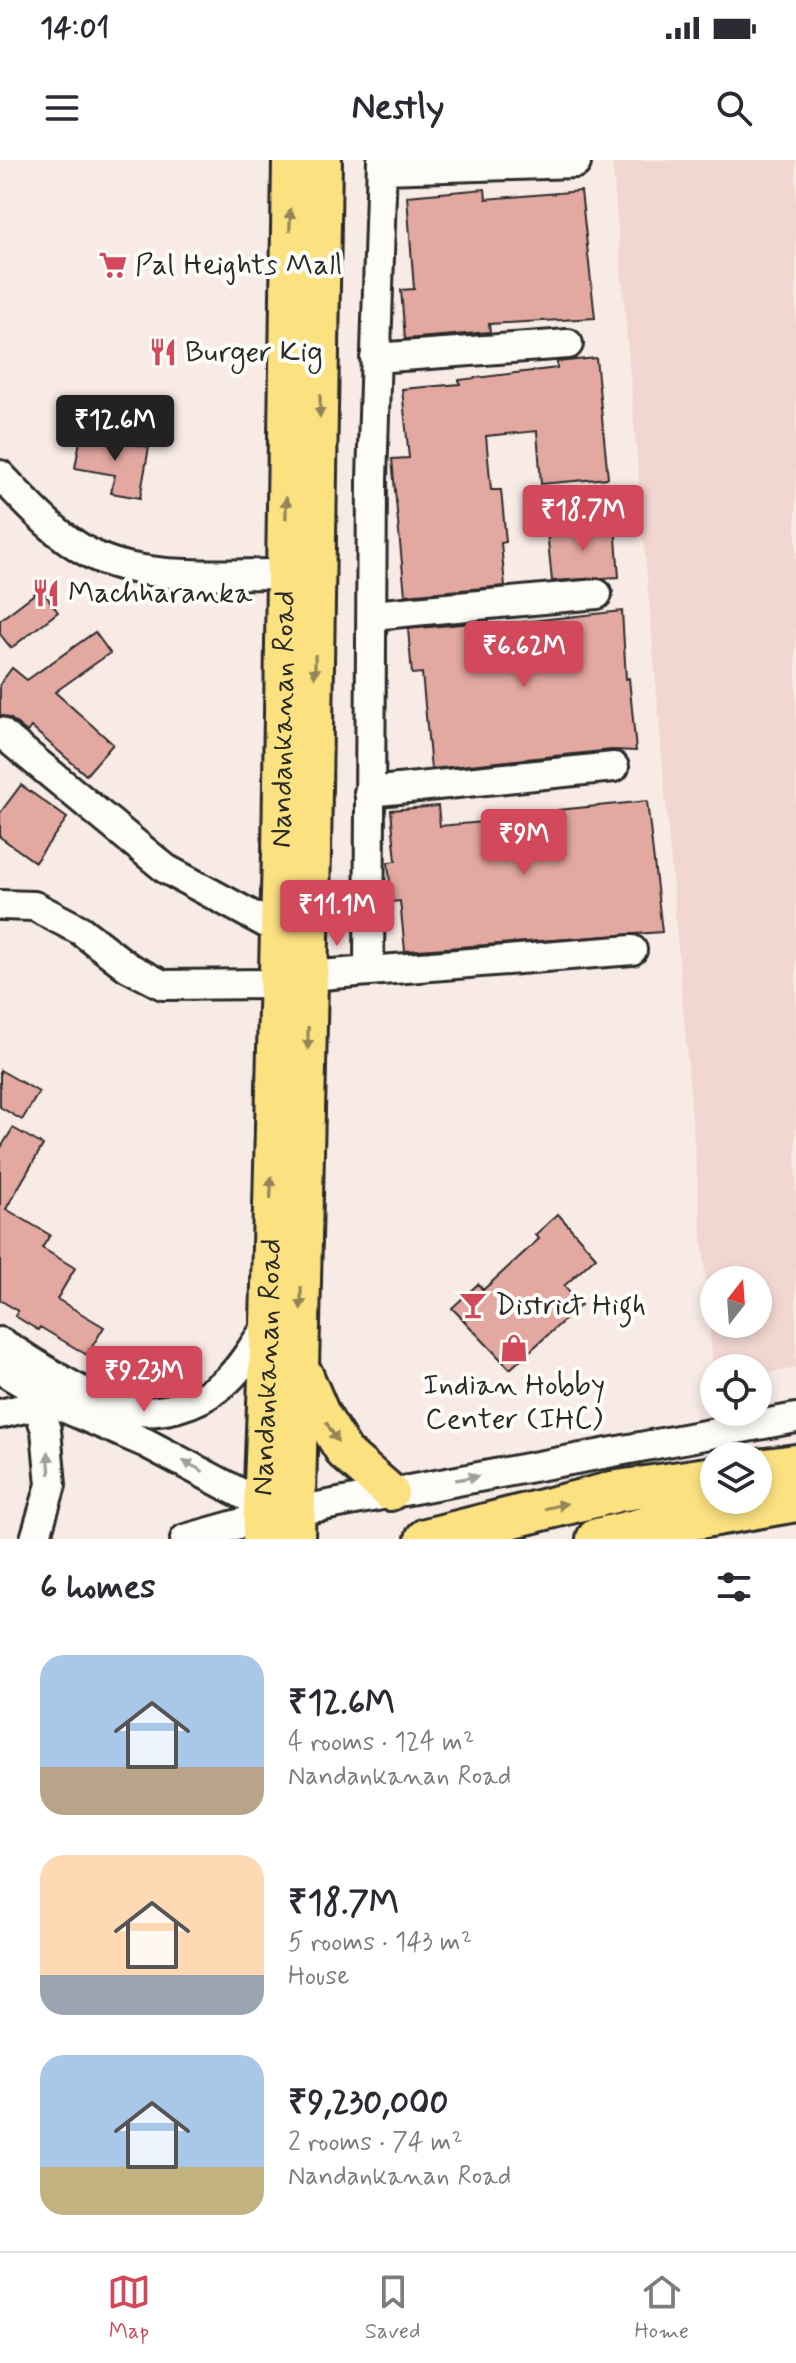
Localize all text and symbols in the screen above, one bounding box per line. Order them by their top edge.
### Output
text: 14:01 [40,9,109,48]
text: Nestly [352,85,444,132]
icon: menu [40,86,84,130]
icon: search [712,86,756,130]
one-way arrow [284,207,296,232]
place label: Pal Heights Mall [135,246,342,285]
supermarket icon: Pal Heights Mall [98,250,128,280]
place label: Burger Kig [185,333,323,374]
restaurant icon: Burger Kig [148,337,178,367]
one-way arrow [314,394,326,419]
pin: ₹12.6M [50,395,180,463]
text: ₹12.6M [74,404,156,438]
pin: ₹18.7M [518,485,648,553]
text: ₹18.7M [541,494,625,528]
one-way arrow [280,495,292,520]
place label: Machharanka [68,574,253,613]
restaurant icon: Machharanka [31,578,61,608]
street label: Nandankanan Road [262,590,304,849]
pin: ₹6.62M [459,621,589,689]
text: ₹6.62M [482,630,566,664]
one-way arrow [309,654,322,679]
pin: ₹9M [485,809,563,877]
text: ₹9M [499,818,549,852]
pin: ₹11.1M [272,880,402,948]
text: ₹11.1M [298,889,376,923]
one-way arrow [301,1026,314,1051]
one-way arrow [265,1175,278,1200]
street label: Nandankanan Road [243,1238,291,1497]
north arrow [700,1266,772,1338]
map controls [700,1266,772,1514]
one-way arrow [295,1286,308,1311]
place label: District High [495,1286,646,1328]
bar icon: District High [458,1290,488,1320]
shop icon: Indian Hobby Center (IHC) [499,1333,529,1363]
pin: ₹9.23M [79,1346,209,1414]
button: locate [700,1354,772,1426]
text: ₹9.23M [104,1355,184,1389]
place label: Indian Hobby Center (IHC) [423,1366,605,1439]
one-way arrow [325,1421,339,1443]
button: layers [700,1442,772,1514]
one-way arrow [42,1450,55,1475]
one-way arrow [181,1460,204,1473]
one-way arrow [455,1471,480,1483]
one-way arrow [543,1499,568,1512]
text: 6 homes [40,1565,155,1610]
icon: filters [712,1565,756,1609]
text: ₹12.6M [288,1681,395,1726]
icon: home [104,1687,200,1783]
text: 4 rooms · 124 m² [288,1726,474,1760]
text: Nandankanan Road [288,1760,511,1794]
text: ₹18.7M [288,1881,399,1926]
icon: home [104,1887,200,1983]
text: 5 rooms · 143 m² [288,1926,472,1960]
text: House [288,1960,349,1994]
text: ₹9,230,000 [288,2081,449,2126]
icon: home [104,2087,200,2183]
text: 2 rooms · 74 m² [288,2126,463,2160]
text: Nandankanan Road [288,2160,511,2194]
tab: Map [107,2270,151,2346]
tab: Saved [365,2270,420,2346]
tab: Home [634,2270,689,2346]

